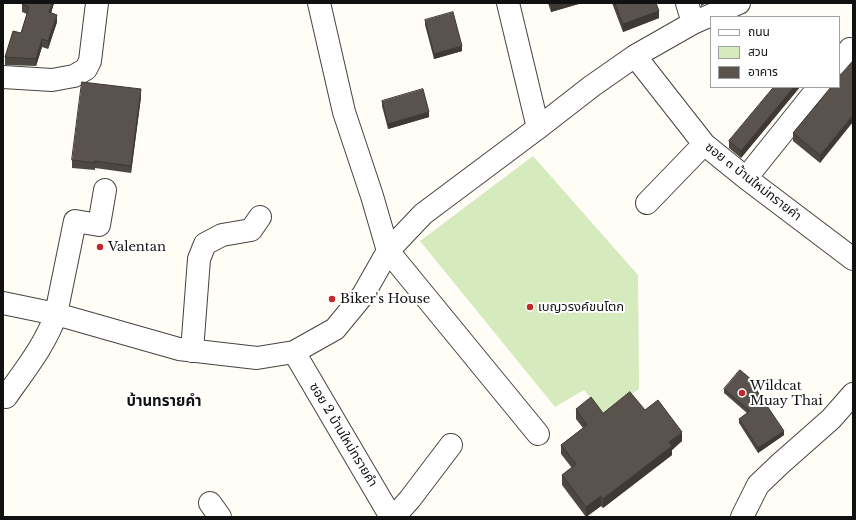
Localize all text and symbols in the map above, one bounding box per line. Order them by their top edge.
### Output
legend [710,16,840,88]
text: ถนน [748,24,770,39]
text: สวน [748,44,768,59]
text: อาคาร [748,64,778,79]
street label: ซอย ๓ บ้านใหม่ทรายคำ [702,139,804,225]
place label: Valentan [108,239,166,255]
marker: Valentan [95,242,105,252]
place label: Biker's House [340,291,430,307]
marker: Biker's House [327,294,337,304]
place label: เบญวรงค์ขนโตก [538,299,624,315]
marker: เบญวรงค์ขนโตก [525,302,535,312]
place label: Wildcat Muay Thai [750,378,823,409]
street label: ซอย 2 บ้านใหม่ทรายคำ [306,380,380,490]
marker: Wildcat Muay Thai [737,388,747,398]
district label: บ้านทรายคำ [126,393,202,411]

